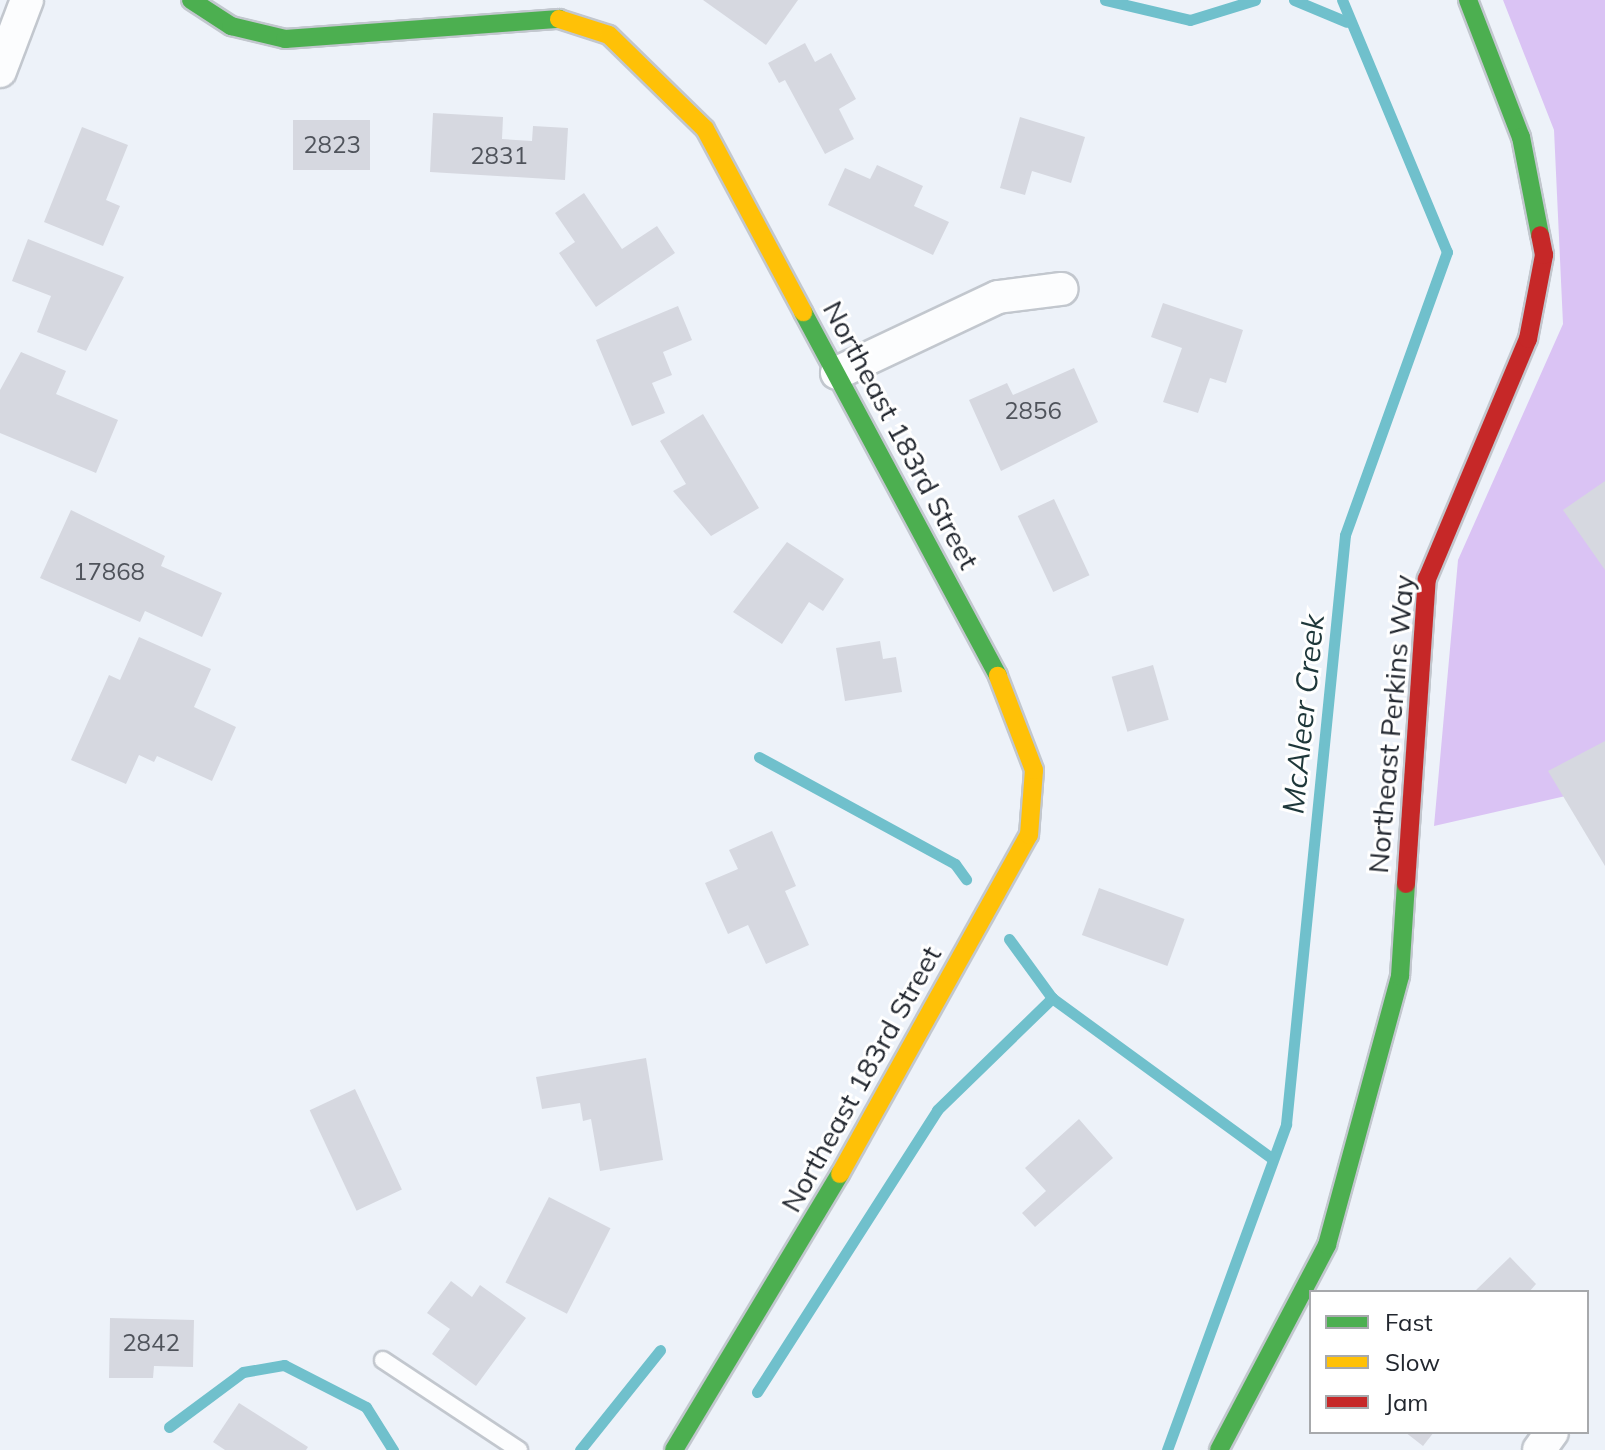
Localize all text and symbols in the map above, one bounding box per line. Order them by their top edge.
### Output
house number: 2823 [303,131,361,159]
house number: 2831 [470,142,528,170]
street label: Northeast 183rd Street [816,295,986,575]
house number: 2856 [1004,397,1062,425]
house number: 17868 [73,558,145,586]
street label: Northeast Perkins Way [1361,573,1421,875]
water label: McAleer Creek [1275,612,1331,816]
street label: Northeast 183rd Street [774,940,948,1218]
legend [1309,1290,1589,1434]
text: Fast [1385,1307,1433,1337]
house number: 2842 [122,1329,180,1357]
text: Slow [1385,1347,1440,1377]
text: Jam [1385,1387,1428,1417]

